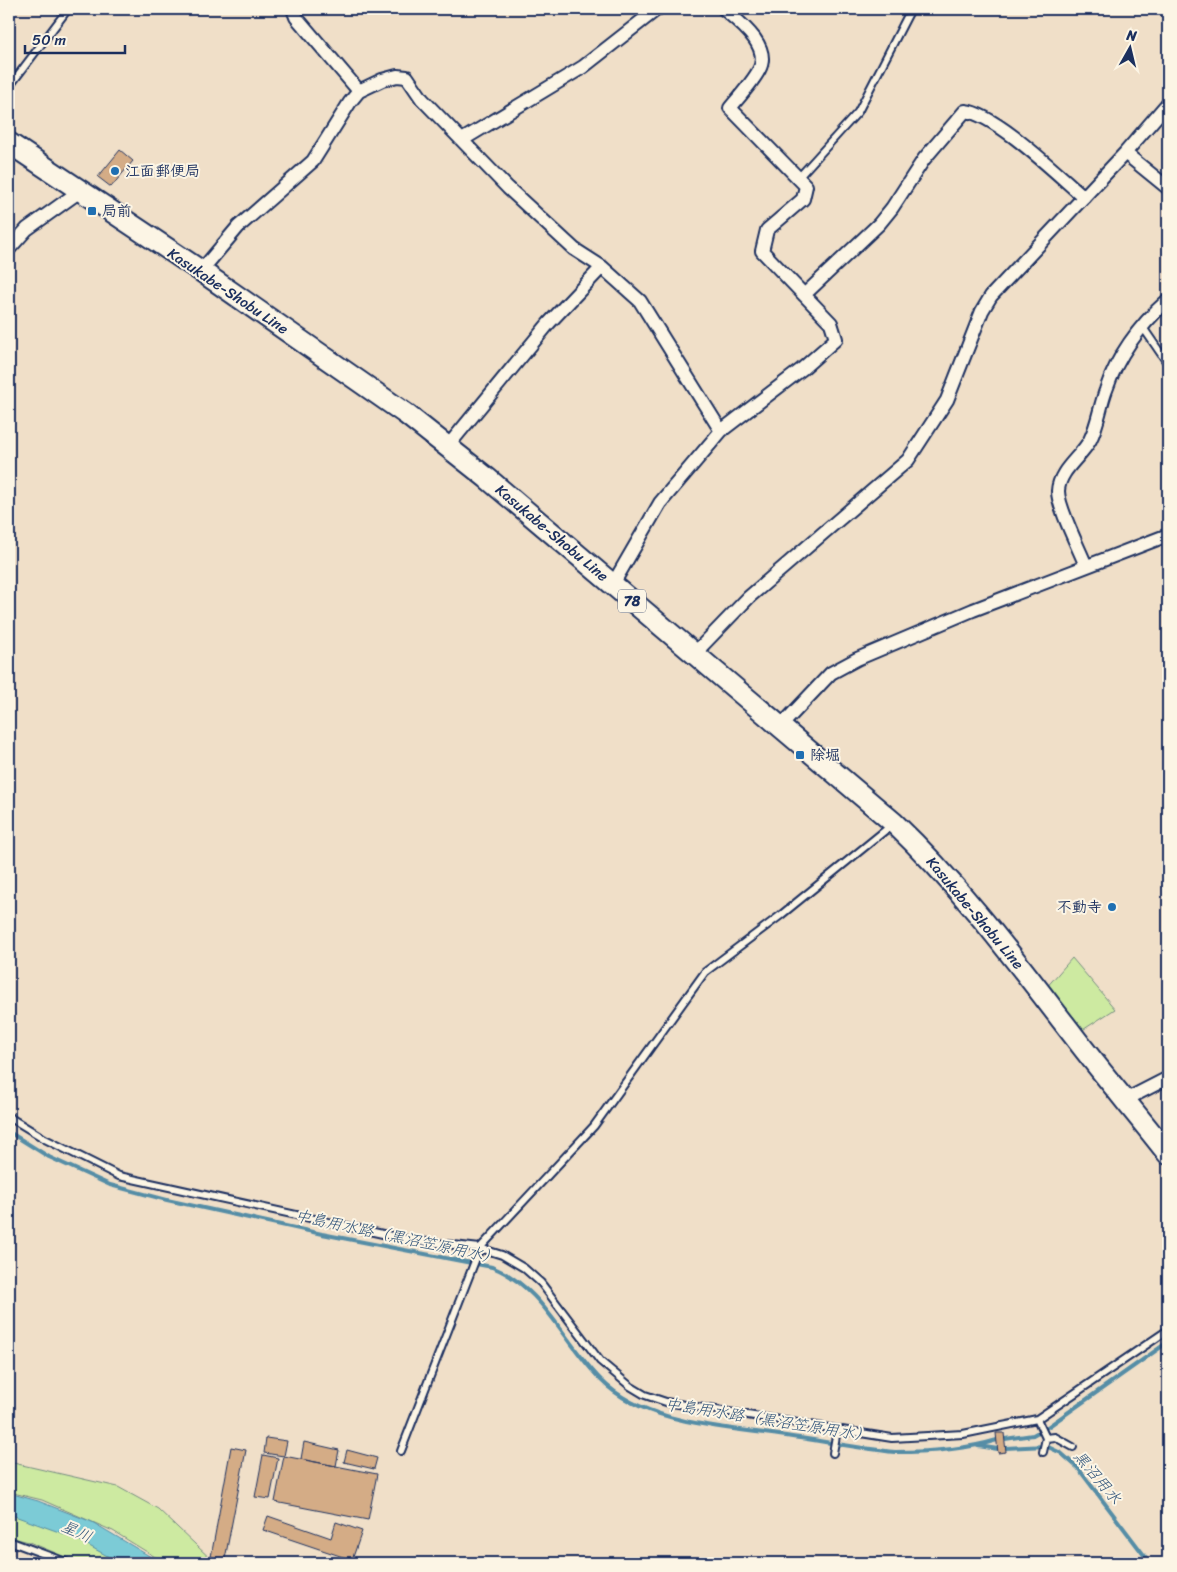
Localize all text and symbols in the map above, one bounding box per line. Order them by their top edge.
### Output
scale bar [25,22,125,54]
north arrow [1104,22,1154,72]
text: N [1124,22,1139,49]
text: 50 m [32,27,67,53]
place label: 江面郵便局 [125,158,200,184]
marker: 江面郵便局 [109,165,121,177]
place label: 局前 [102,198,132,224]
marker: 局前 [86,205,98,217]
street label: Kasukabe-Shobu Line [162,241,294,342]
street label: Kasukabe-Shobu Line [489,478,615,589]
road number: 78 [618,590,646,612]
place label: 除堀 [810,742,840,768]
marker: 除堀 [794,749,806,761]
street label: Kasukabe-Shobu Line [920,850,1031,976]
place label: 不動寺 [1057,894,1102,920]
marker: 不動寺 [1106,901,1118,913]
water label: 中島用水路（黒沼笠原用水） [292,1201,502,1272]
water label: 中島用水路（黒沼笠原用水） [663,1389,873,1450]
water label: 黒沼用水 [1066,1443,1129,1511]
water label: 星川 [56,1512,97,1551]

